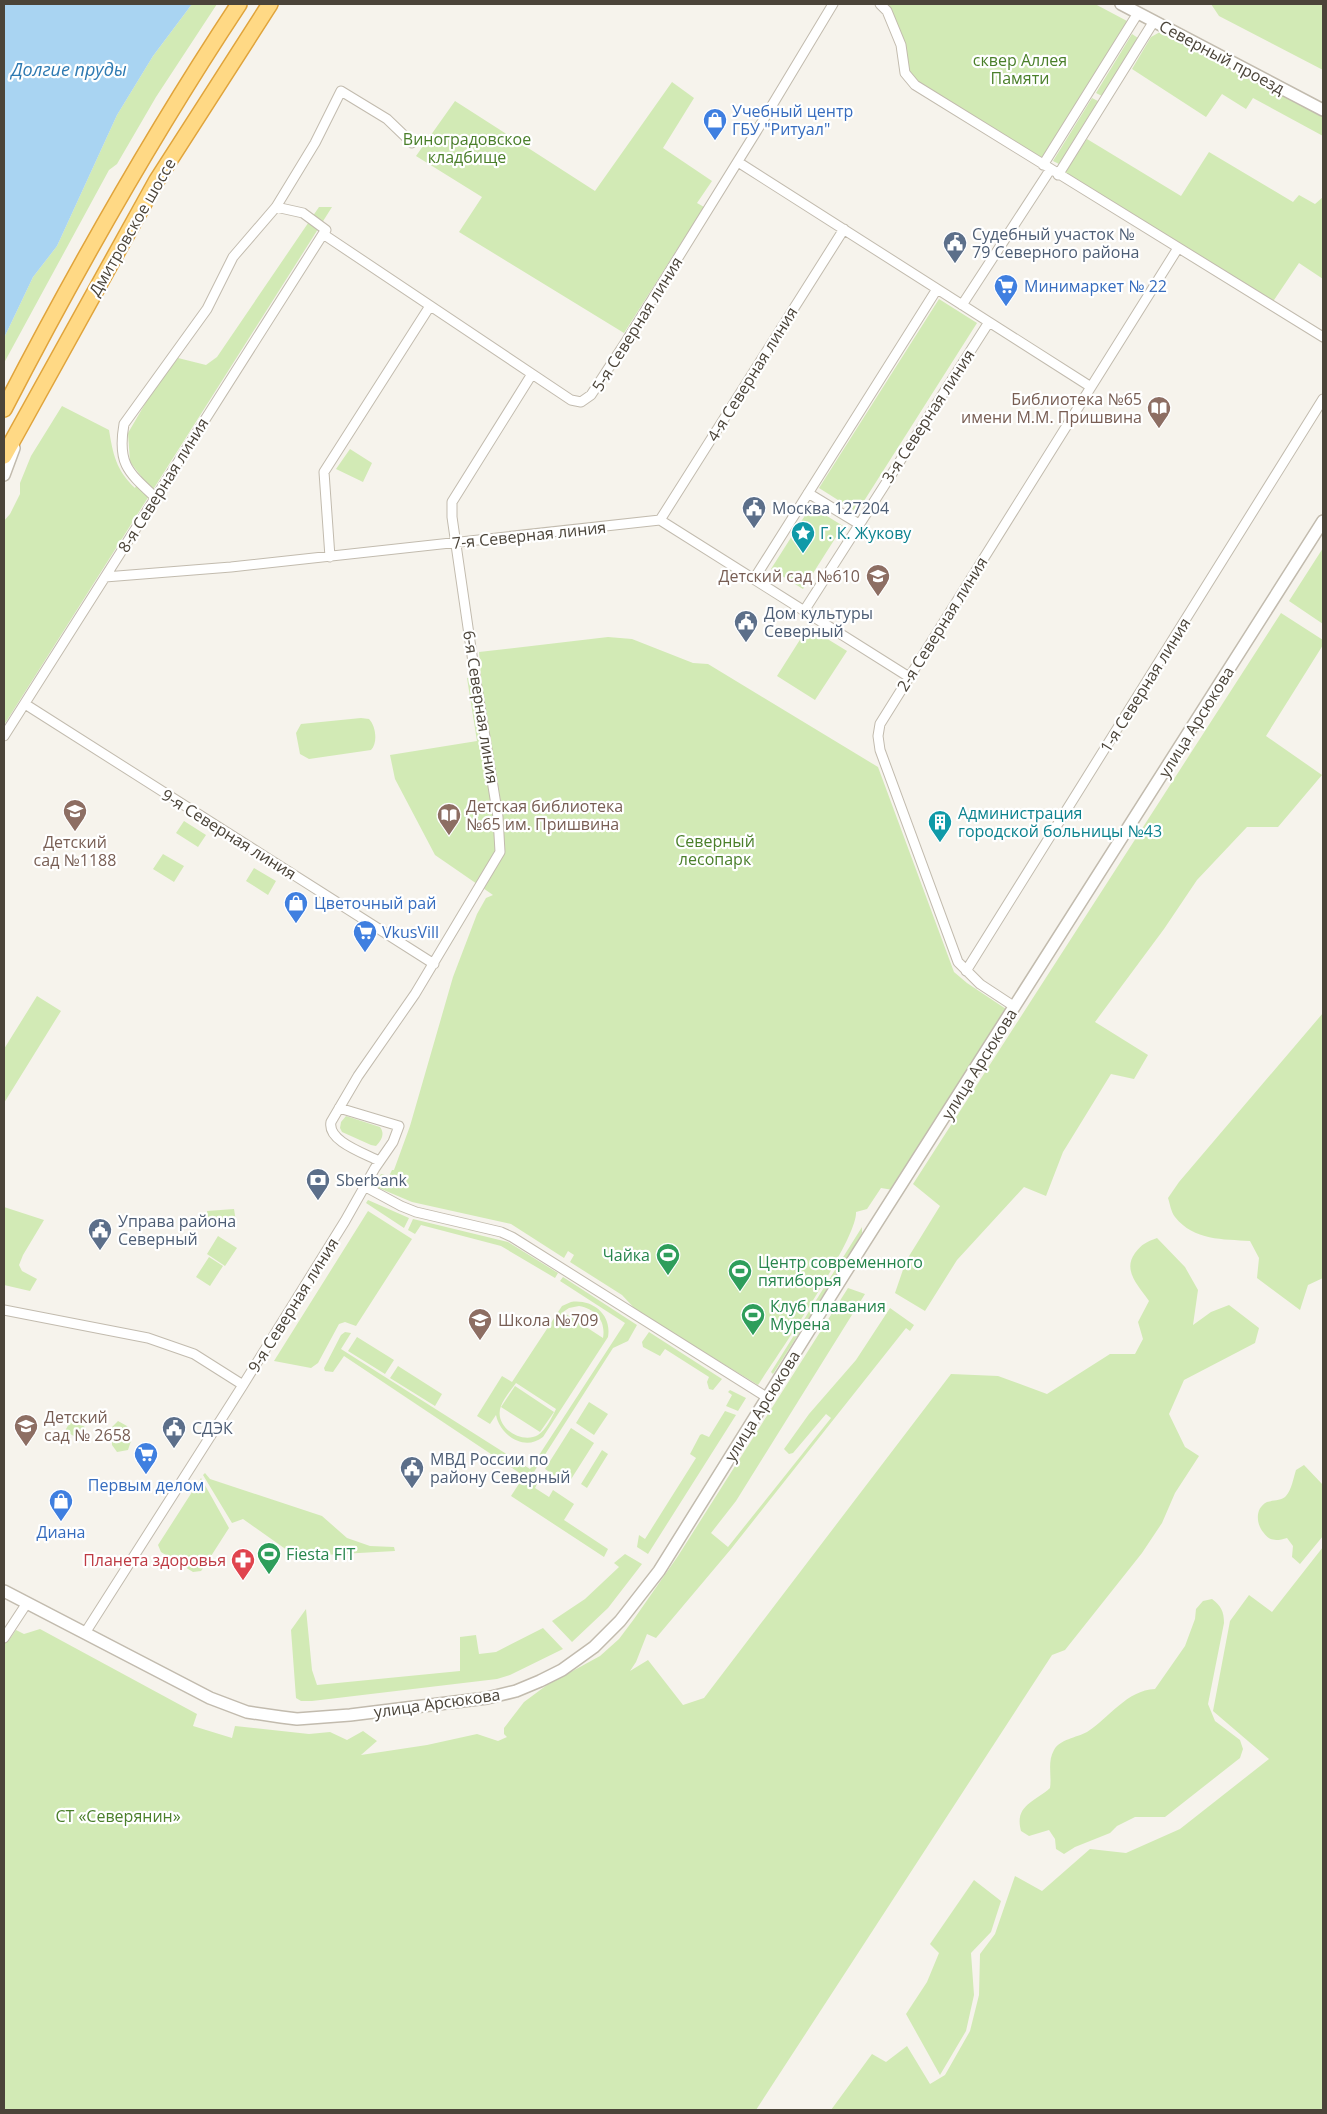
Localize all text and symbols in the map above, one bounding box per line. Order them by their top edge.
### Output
street label: Северный проезд [1155,15,1289,99]
park label: сквер Аллея Памяти [973,49,1067,89]
water label: Долгие пруды [9,57,127,81]
place label: Учебный центр ГБУ "Ритуал" [732,100,853,140]
shop icon: Учебный центр ГБУ "Ритуал" [702,107,728,141]
park label: Виноградовское кладбище [403,128,531,168]
street label: Дмитровское шоссе [84,154,180,300]
place label: Судебный участок № 79 Северного района [972,223,1139,263]
public building icon: Судебный участок № 79 Северного района [942,230,968,264]
street label: 5-я Северная линия [587,253,687,395]
supermarket icon: Минимаркет № 22 [993,273,1019,307]
place label: Минимаркет № 22 [1024,275,1167,297]
street label: 4-я Северная линия [702,303,802,445]
street label: 3-я Северная линия [877,345,979,487]
place label: Библиотека №65 имени М.М. Пришвина [961,388,1142,428]
library icon: Библиотека №65 имени М.М. Пришвина [1146,395,1172,429]
street label: 8-я Северная линия [113,414,213,556]
public building icon: Москва 127204 [741,495,767,529]
place label: Москва 127204 [772,497,889,519]
street label: 7-я Северная линия [451,516,607,554]
place icon: Г. К. Жукову [790,520,816,554]
place label: Г. К. Жукову [820,522,912,544]
street label: 2-я Северная линия [892,553,992,695]
school or university icon: Детский сад №610 [865,563,891,597]
place label: Детский сад №610 [718,565,860,587]
place label: Дом культуры Северный [764,602,873,642]
public building icon: Дом культуры Северный [733,609,759,643]
street label: 1-я Северная линия [1095,614,1195,756]
street label: 6-я Северная линия [458,629,504,785]
street label: улица Арсюкова [1153,662,1239,782]
street label: 9-я Северная линия [158,784,300,884]
place label: Детская библиотека №65 им. Пришвина [466,795,623,835]
school or university icon: Детский сад №1188 [62,798,88,832]
library icon: Детская библиотека №65 им. Пришвина [436,802,462,836]
place label: Администрация городской больницы №43 [958,802,1162,842]
building icon: Администрация городской больницы №43 [927,809,953,843]
park label: Северный лесопарк [675,830,755,870]
place label: Детский сад №1188 [34,831,116,871]
shop icon: Цветочный рай [283,890,309,924]
place label: Цветочный рай [314,892,436,914]
supermarket icon: VkusVill [352,919,378,953]
place label: VkusVill [382,921,439,943]
street label: улица Арсюкова [936,1004,1022,1124]
bank icon: Sberbank [305,1167,331,1201]
place label: Sberbank [336,1169,408,1191]
place label: Управа района Северный [118,1210,236,1250]
public building icon: Управа района Северный [87,1217,113,1251]
street label: 9-я Северная линия [243,1234,343,1376]
sports icon: Чайка [655,1242,681,1276]
place label: Чайка [603,1244,650,1266]
place label: Центр современного пятиборья [758,1251,923,1291]
sports icon: Центр современного пятиборья [727,1258,753,1292]
place label: Клуб плавания Мурена [770,1295,886,1335]
sports icon: Клуб плавания Мурена [740,1302,766,1336]
school or university icon: Школа №709 [467,1307,493,1341]
place label: Школа №709 [498,1309,598,1331]
street label: улица Арсюкова [719,1346,805,1466]
place label: Детский сад № 2658 [44,1406,131,1446]
school or university icon: Детский сад № 2658 [13,1413,39,1447]
public building icon: СДЭК [161,1415,187,1449]
place label: СДЭК [192,1417,233,1439]
supermarket icon: Первым делом [133,1441,159,1475]
place label: МВД России по району Северный [430,1448,570,1488]
public building icon: МВД России по району Северный [399,1455,425,1489]
place label: Первым делом [88,1474,204,1496]
shop icon: Диана [48,1488,74,1522]
place label: Диана [36,1521,86,1543]
sports icon: Fiesta FIT [256,1541,282,1575]
place label: Fiesta FIT [286,1543,355,1565]
pharmacy icon: Планета здоровья [230,1547,256,1581]
place label: Планета здоровья [83,1549,226,1571]
street label: улица Арсюкова [372,1683,502,1723]
park label: СТ «Северянин» [55,1805,181,1827]

